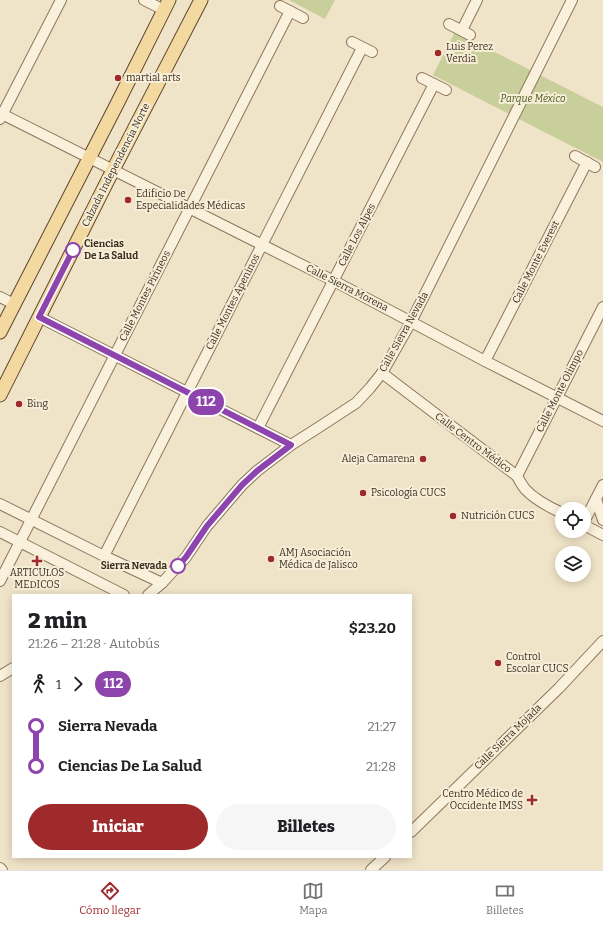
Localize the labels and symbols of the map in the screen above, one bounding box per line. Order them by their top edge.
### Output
place label: Luis Perez Verdia [446,41,493,65]
marker: Luis Perez Verdia [433,48,443,58]
place label: martial arts [126,72,181,84]
marker: martial arts [113,73,123,83]
park label: Parque México [500,93,566,105]
street label: Calzada Independencia Norte [80,101,152,229]
place label: Edificio De Especialidades Médicas [136,188,245,212]
marker: Edificio De Especialidades Médicas [123,195,133,205]
street label: Calle Los Alpes [336,201,378,268]
street label: Calle Monte Everest [510,218,562,305]
place label: Ciencias De La Salud [84,238,138,262]
marker: Ciencias De La Salud [65,242,81,258]
street label: Calle Montes Pirineos [117,249,173,343]
street label: Calle Montes Apeninos [204,252,263,352]
street label: Calle Sierra Morena [304,262,391,314]
street label: Calle Sierra Nevada [377,289,431,374]
street label: Calle Monte Olimpo [534,347,586,434]
line badge: 112 [183,389,229,415]
place label: Bing [27,398,49,410]
marker: Bing [14,399,24,409]
street label: Calle Centro Médico [433,410,514,476]
place label: Aleja Camarena [342,453,416,465]
marker: Aleja Camarena [418,454,428,464]
place label: Psicología CUCS [371,486,446,499]
marker: Psicología CUCS [358,488,368,498]
place label: Nutrición CUCS [461,510,534,522]
marker: Nutrición CUCS [448,511,458,521]
place label: AMJ Asociación Médica de Jalisco [279,547,358,571]
marker: AMJ Asociación Médica de Jalisco [266,554,276,564]
marker: ARTICULOS MEDICOS [32,556,42,566]
marker: Sierra Nevada [170,558,186,574]
place label: Sierra Nevada [101,560,167,572]
place label: ARTICULOS MEDICOS [10,567,64,591]
place label: Control Escolar CUCS [506,651,569,675]
marker: Control Escolar CUCS [493,658,503,668]
street label: Calle Sierra Mojada [472,701,545,772]
place label: Centro Médico de Occidente IMSS [442,788,523,812]
marker: Centro Médico de Occidente IMSS [526,794,538,806]

